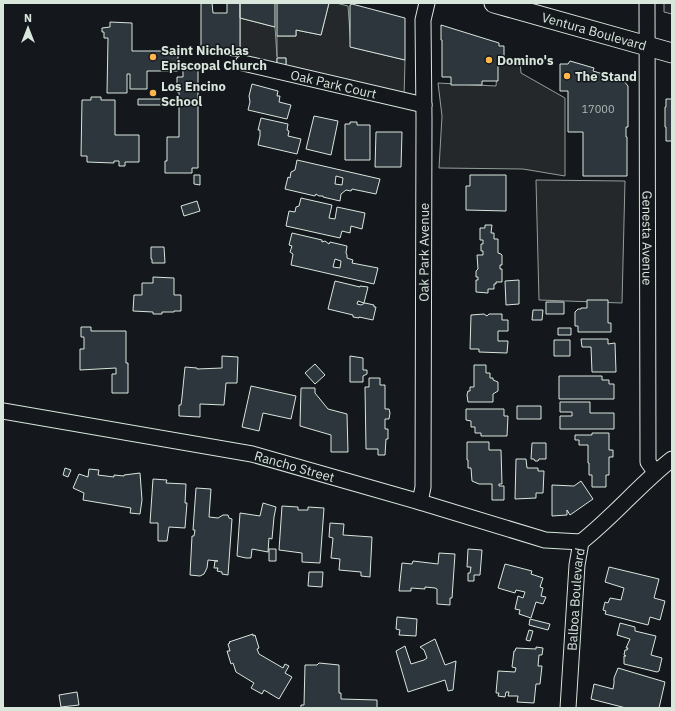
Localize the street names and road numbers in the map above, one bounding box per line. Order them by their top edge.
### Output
street label: Ventura Boulevard [540,9,648,54]
street label: Oak Park Court [289,66,378,103]
street label: Genesta Avenue [638,190,656,286]
street label: Oak Park Avenue [416,203,433,302]
street label: Rancho Street [252,447,337,486]
street label: Balboa Boulevard [564,547,589,651]

